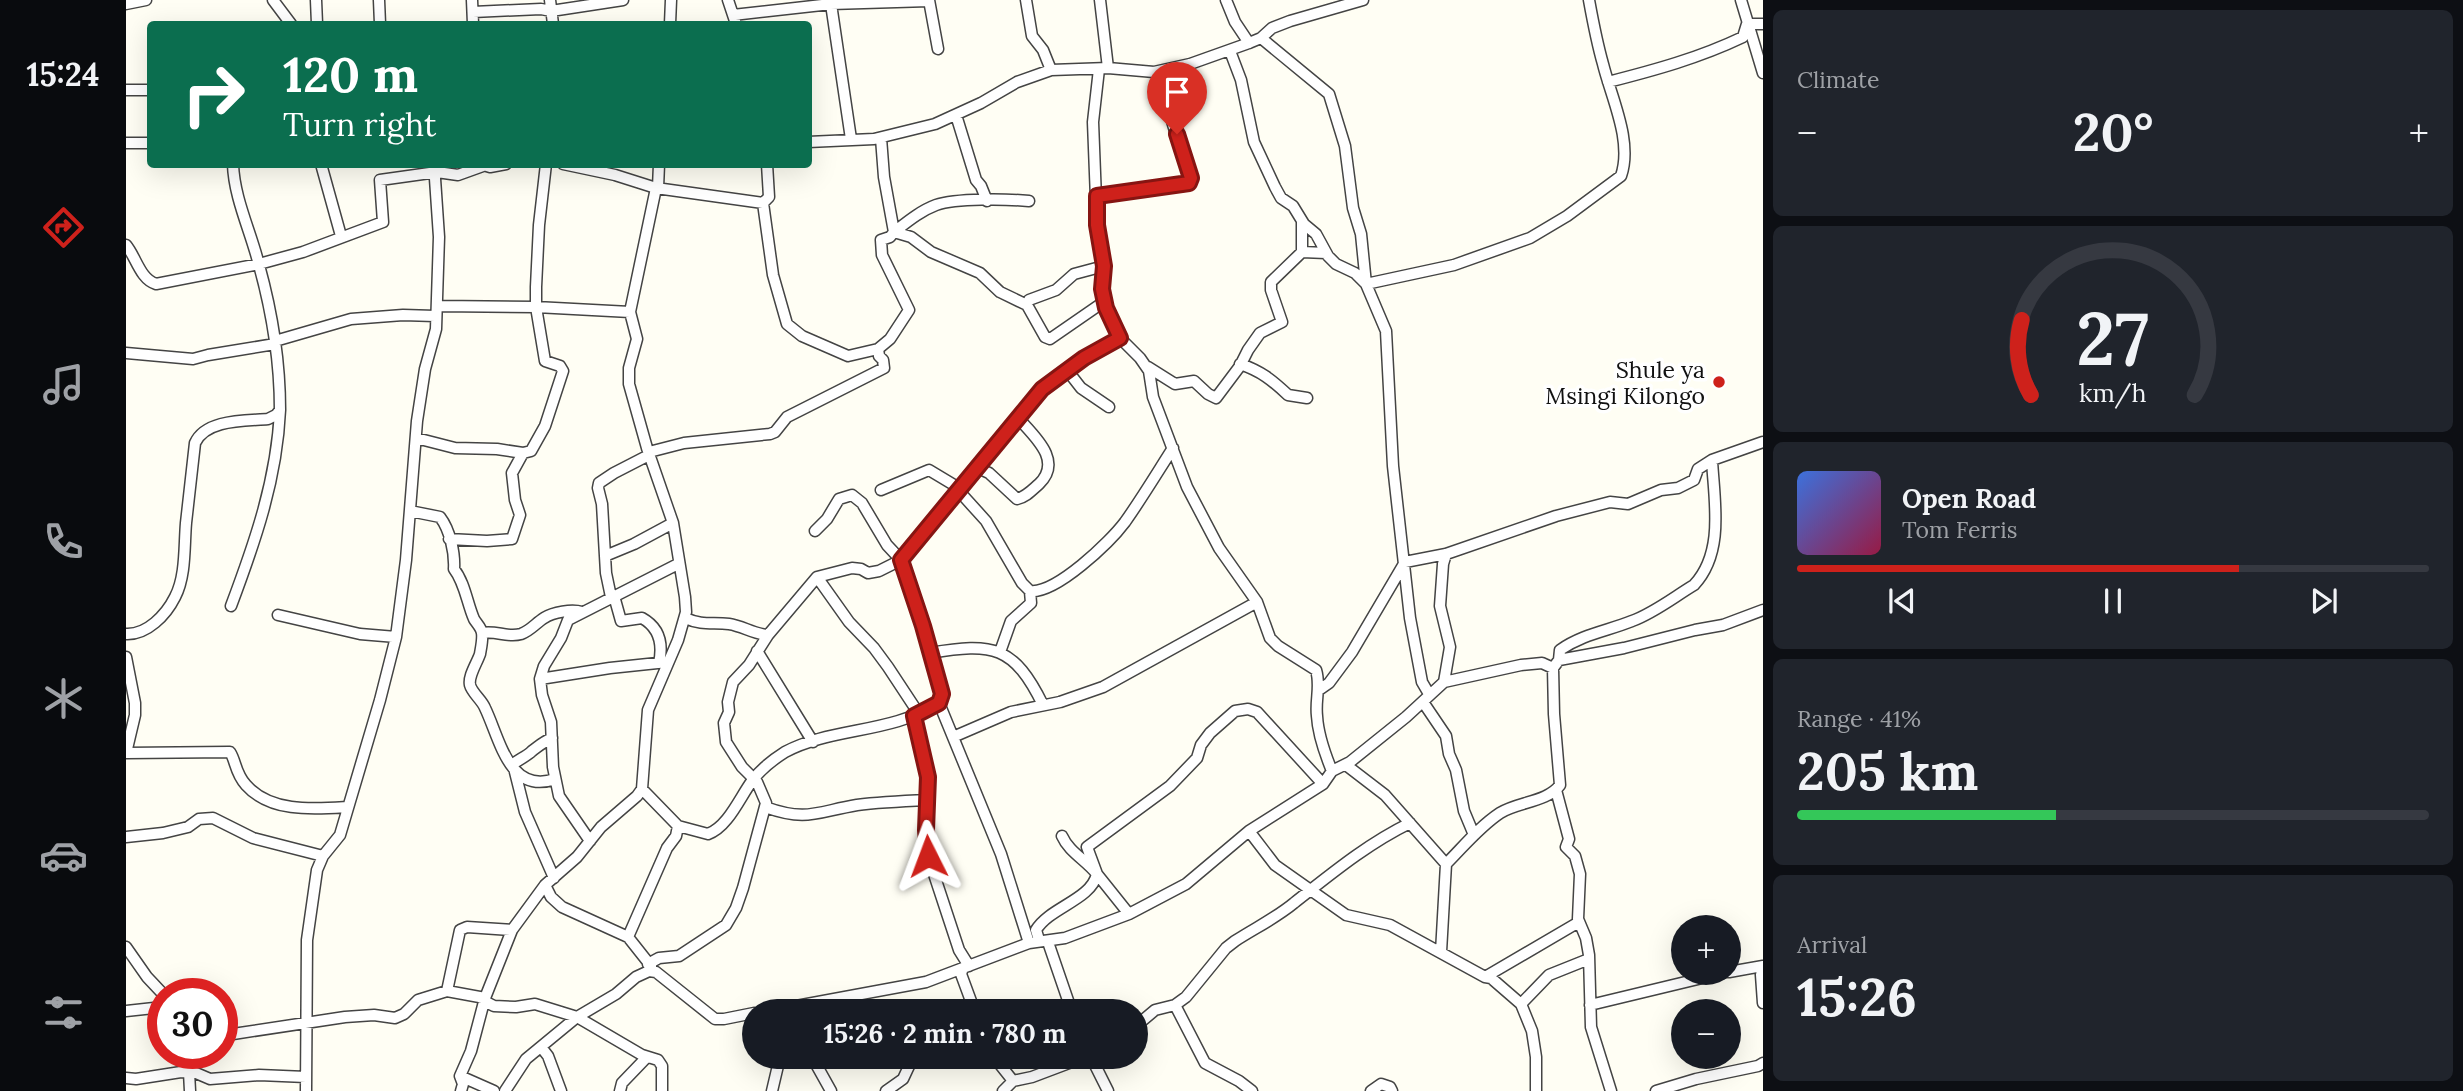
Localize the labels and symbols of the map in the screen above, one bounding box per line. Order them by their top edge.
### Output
pin [1147,62,1207,134]
place label: Shule ya Msingi Kilongo [1545,355,1705,410]
marker: Shule ya Msingi Kilongo [1711,374,1727,390]
position arrow [891,819,965,893]
speed limit sign: 30 [147,978,238,1069]

